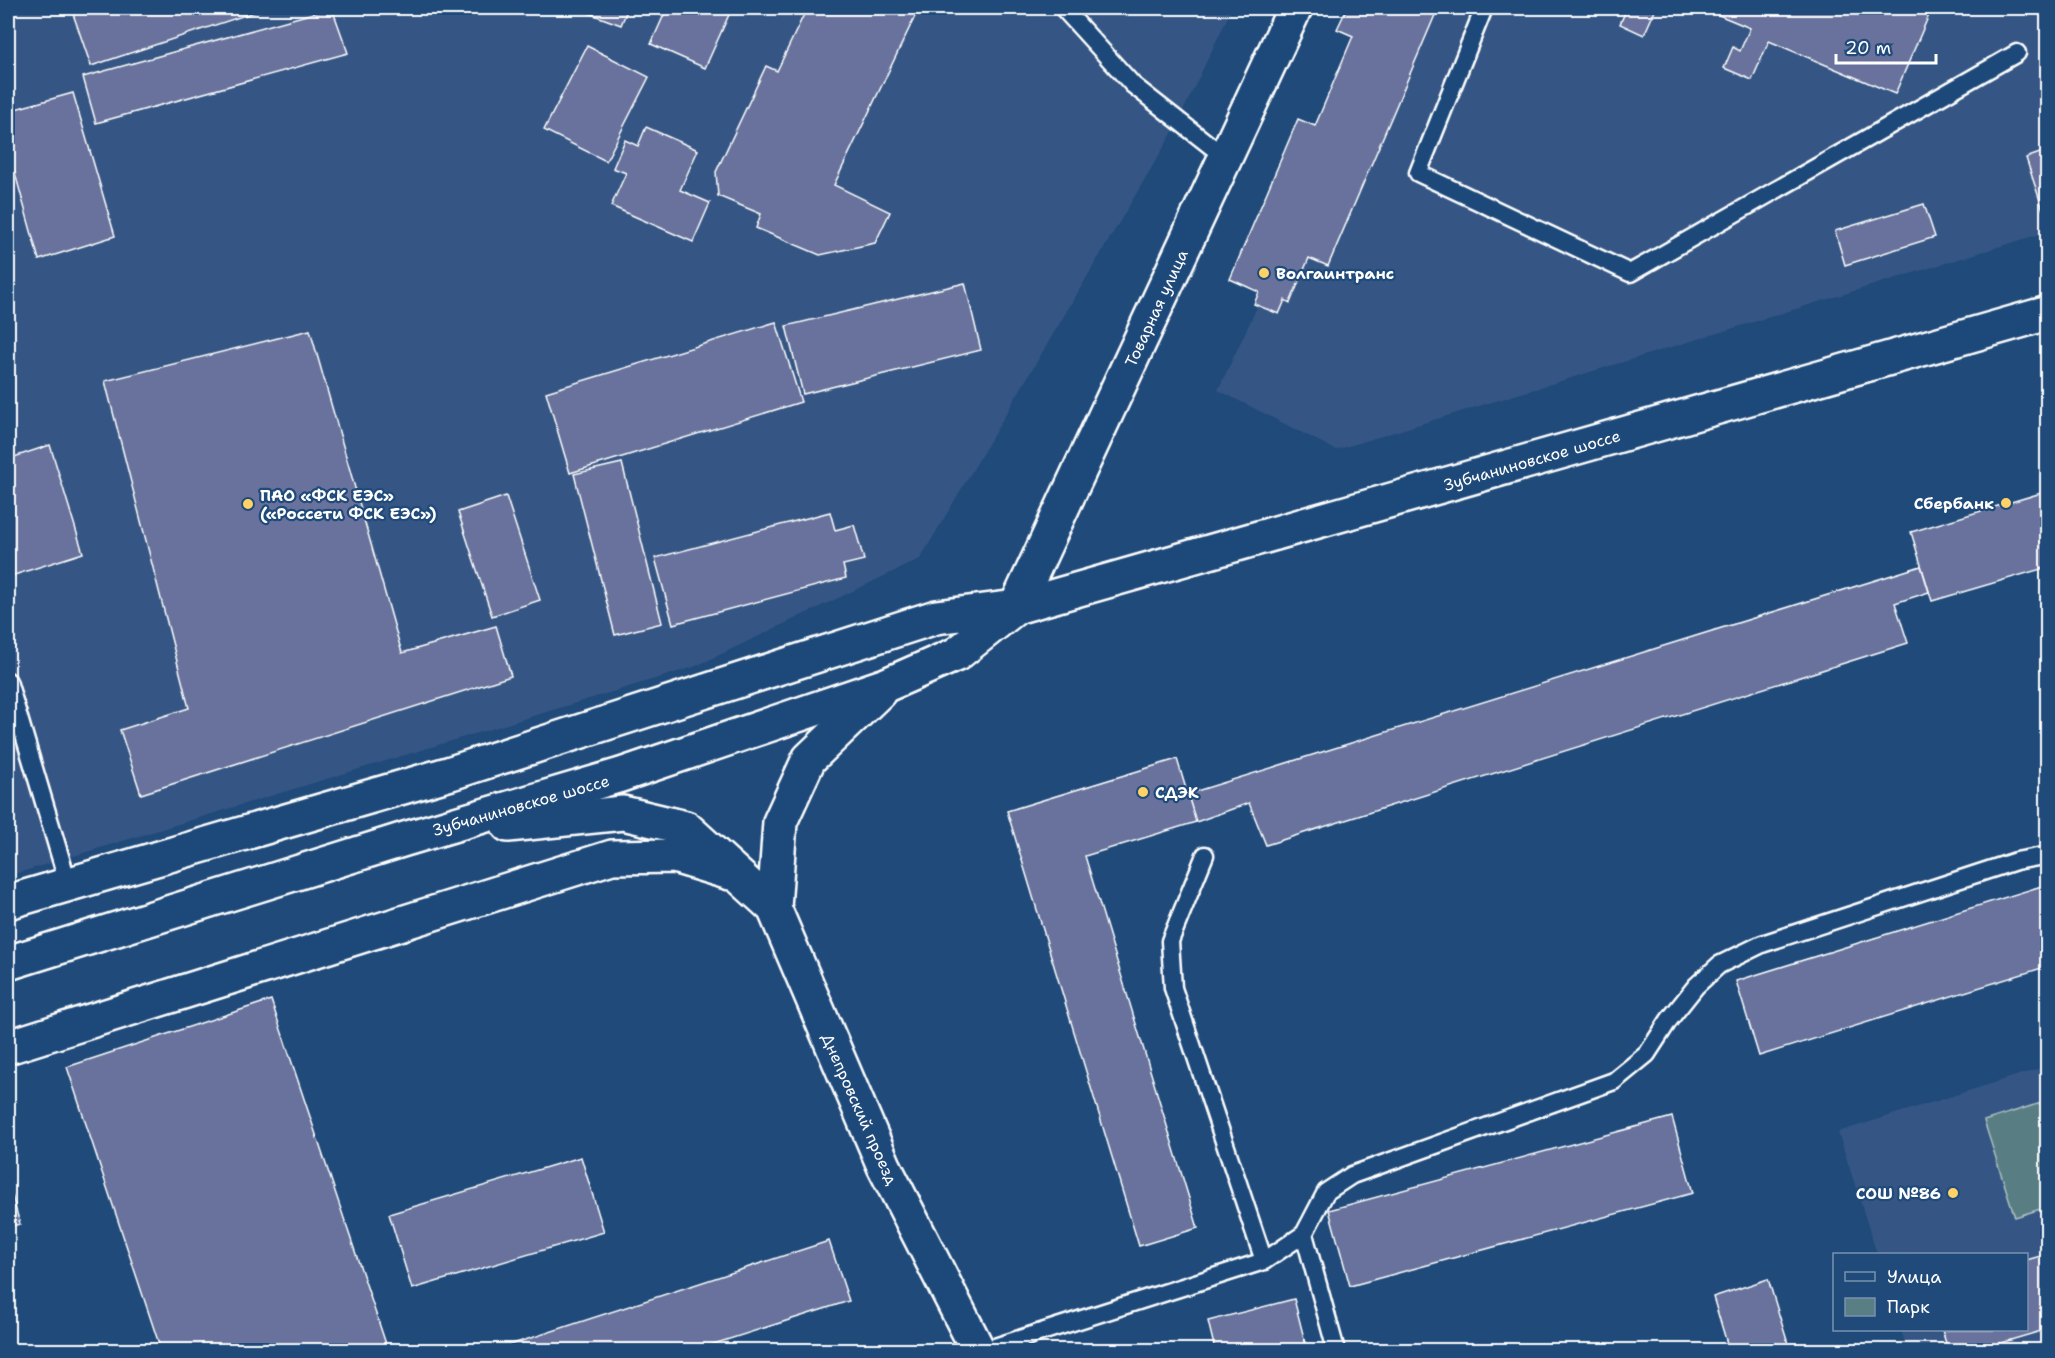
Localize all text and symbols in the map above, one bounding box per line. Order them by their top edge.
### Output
scale bar [1836,27,1936,65]
text: 20 m [1845,36,1891,60]
street label: Товарная улица [1120,246,1193,370]
place label: Волгаинтранс [1276,263,1394,284]
marker: Волгаинтранс [1257,266,1271,280]
street label: Зубчаниновское шоссе [1441,425,1623,496]
place label: ПАО «ФСК ЕЭС» («Россети ФСК ЕЭС») [260,485,437,524]
place label: Сбербанк [1914,493,1994,514]
marker: Сбербанк [1999,496,2013,510]
marker: ПАО «ФСК ЕЭС» («Россети ФСК ЕЭС») [241,497,255,511]
street label: Зубчаниновское шоссе [430,770,612,841]
place label: СДЭК [1155,782,1199,803]
marker: СДЭК [1136,785,1150,799]
street label: Днепровский проезд [817,1030,902,1188]
place label: СОШ №86 [1856,1183,1941,1204]
marker: СОШ №86 [1946,1186,1960,1200]
legend [1833,1253,2028,1331]
text: Улица [1887,1265,1941,1289]
text: Парк [1887,1295,1930,1319]

